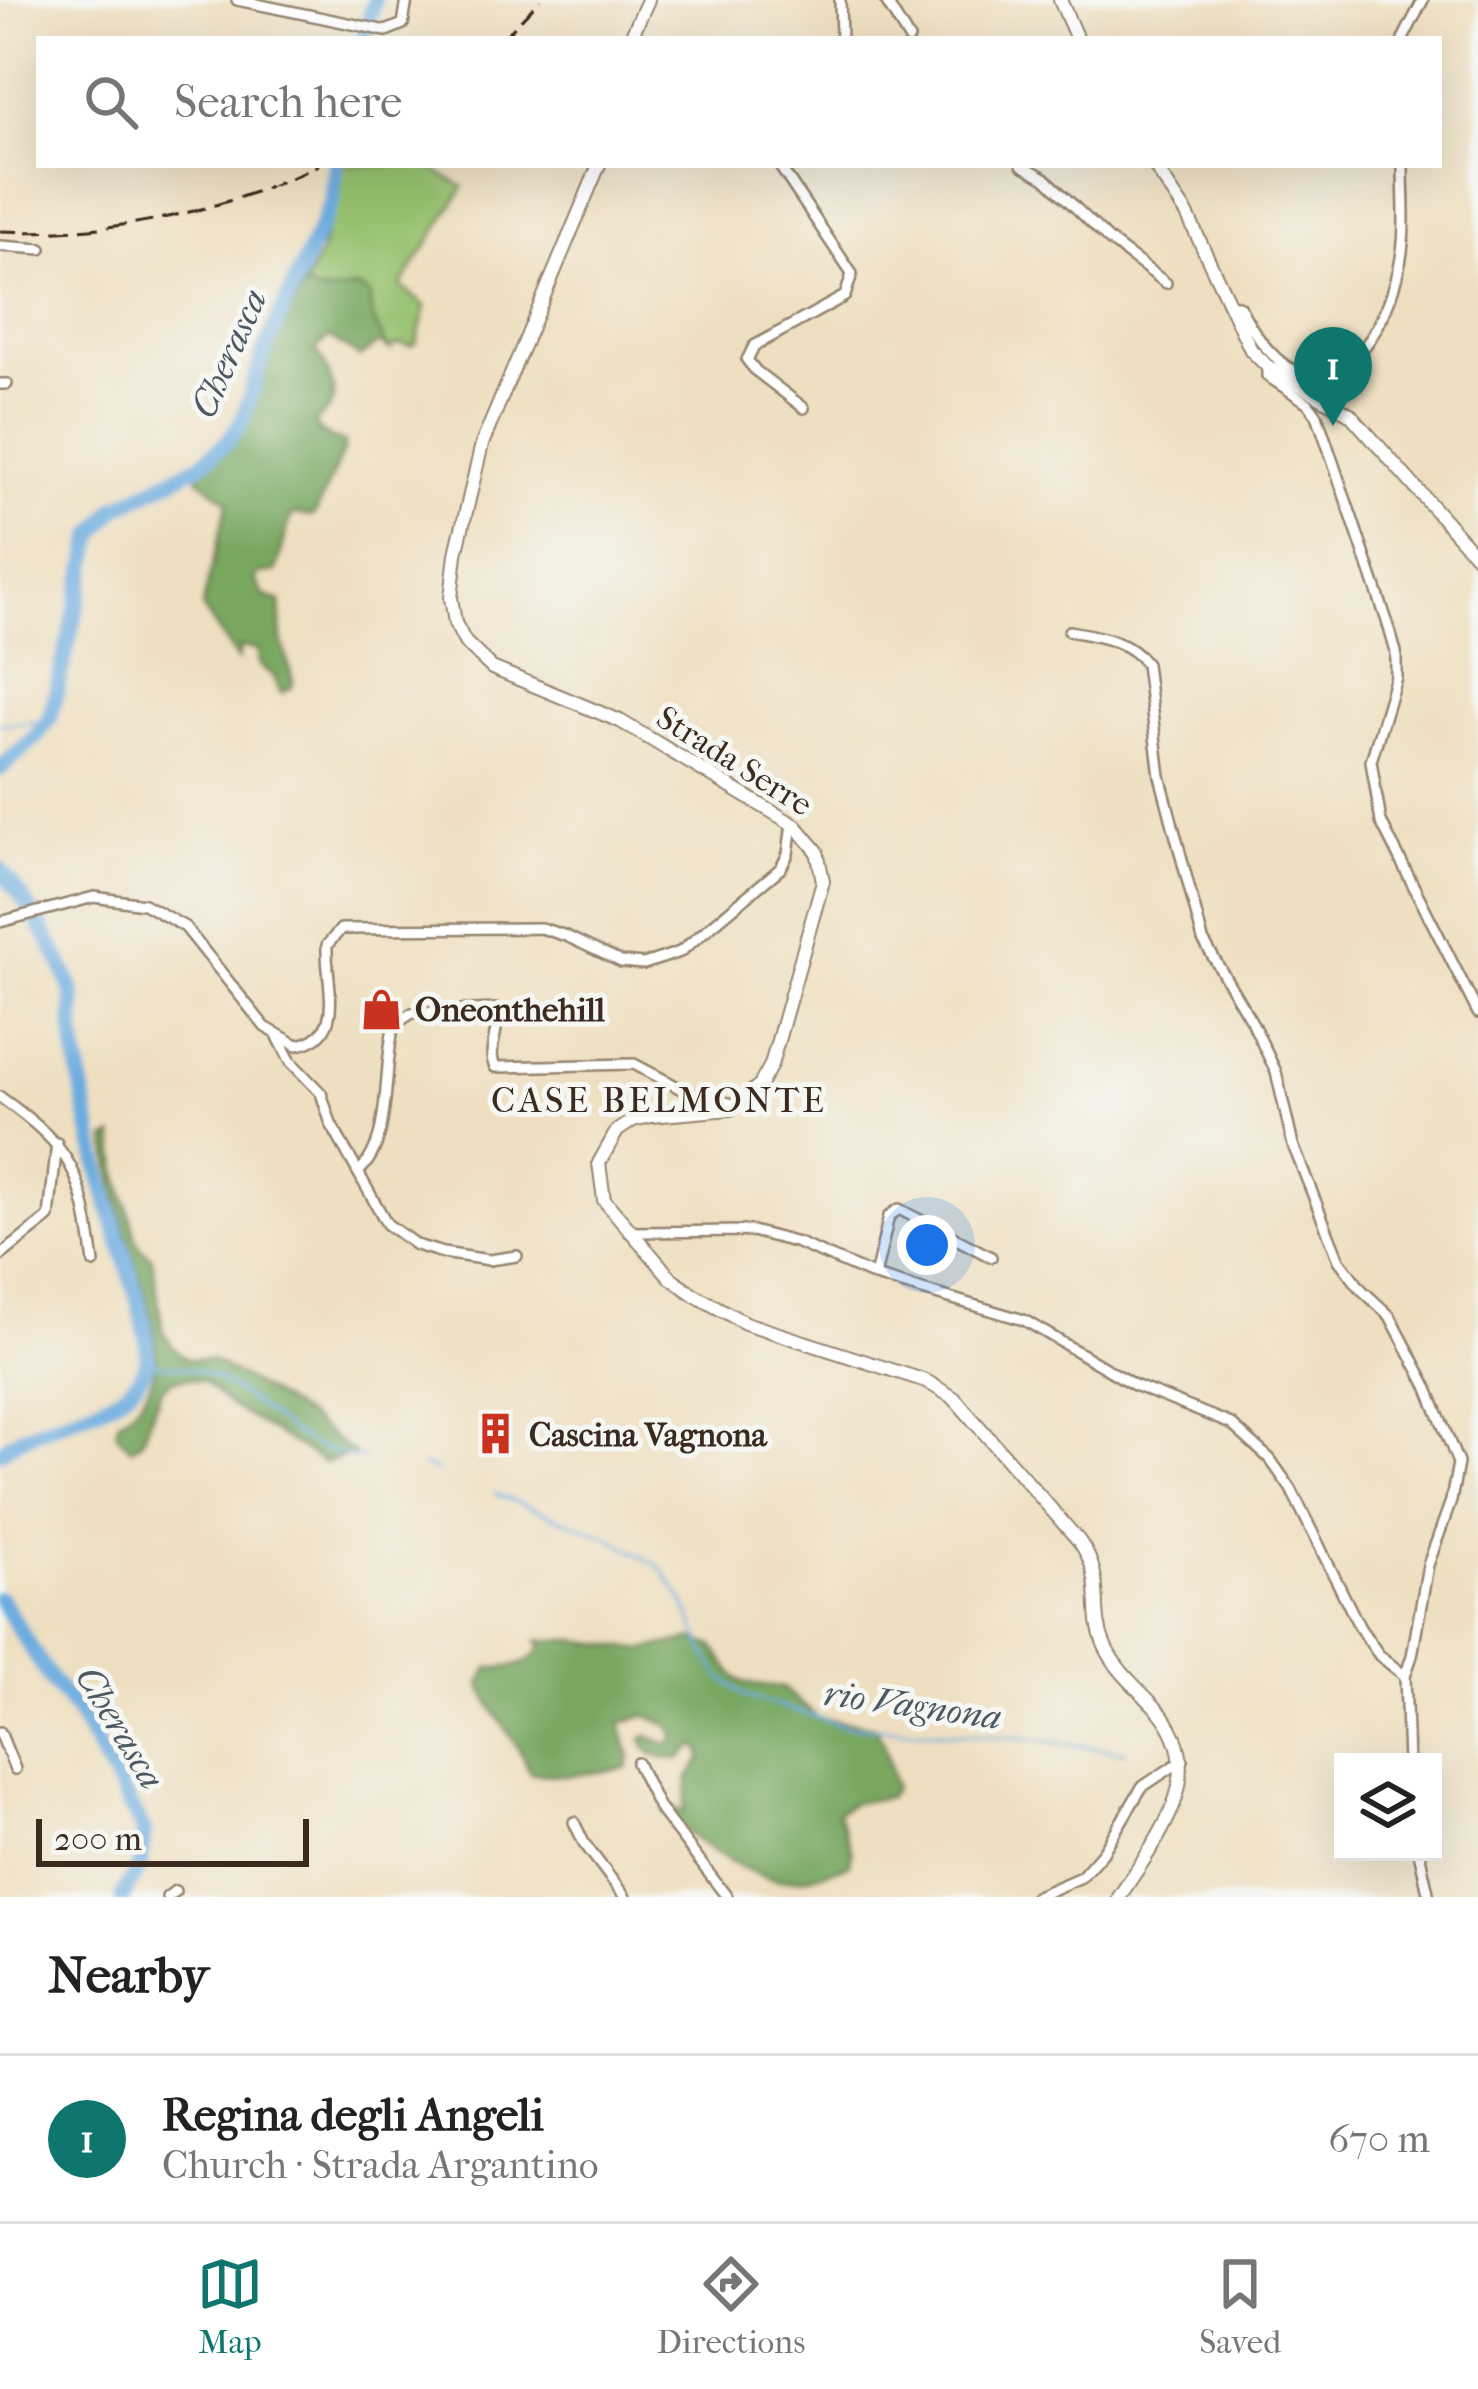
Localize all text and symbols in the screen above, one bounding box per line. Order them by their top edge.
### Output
search box [36,36,1442,168]
icon: search [78,69,144,135]
text: Search here [174,76,402,129]
water label: Cherasca [182,283,276,424]
pin: 1 [1294,327,1372,426]
street label: Strada Serre [649,698,819,824]
shop icon: Oneonthehill [358,986,404,1032]
place label: Oneonthehill [415,991,606,1030]
district label: CASE BELMONTE [491,1079,827,1121]
your location [897,1215,957,1275]
building icon: Cascina Vagnona [472,1411,518,1457]
place label: Cascina Vagnona [529,1416,769,1455]
water label: Cherasca [67,1659,173,1797]
water label: rio Vagnona [822,1672,1004,1738]
map controls [1334,1753,1442,1861]
button: layers [1334,1753,1442,1861]
scale bar [36,1813,309,1866]
text: 200 m [54,1820,142,1859]
text: Nearby [48,1945,209,2005]
text: Regina degli Angeli [162,2089,544,2142]
text: 1 [80,2116,94,2162]
text: 670 m [1328,2116,1430,2162]
text: Church · Strada Argantino [162,2142,599,2188]
tab: Map [197,2251,263,2362]
tab: Directions [657,2251,805,2362]
tab: Saved [1199,2251,1281,2362]

